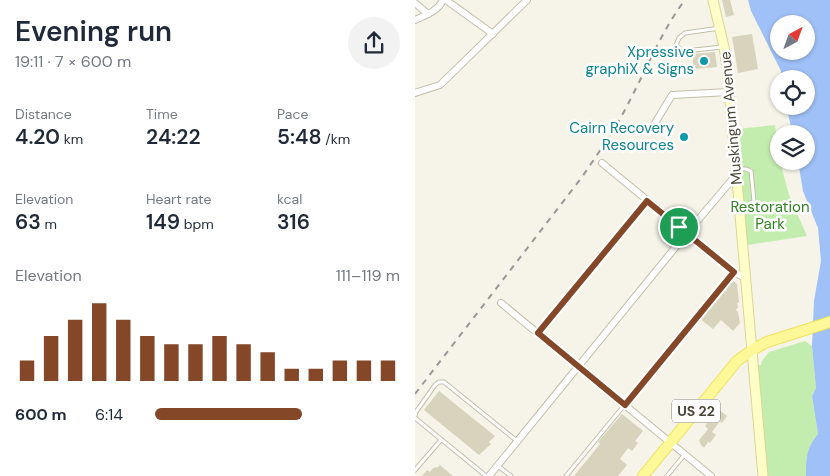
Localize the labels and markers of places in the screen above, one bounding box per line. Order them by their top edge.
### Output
place label: Xpressive graphiX & Signs [585,42,694,79]
marker: Xpressive graphiX & Signs [698,55,710,67]
place label: Cairn Recovery Resources [569,118,675,155]
marker: Cairn Recovery Resources [678,131,690,143]
pin [658,206,700,248]

